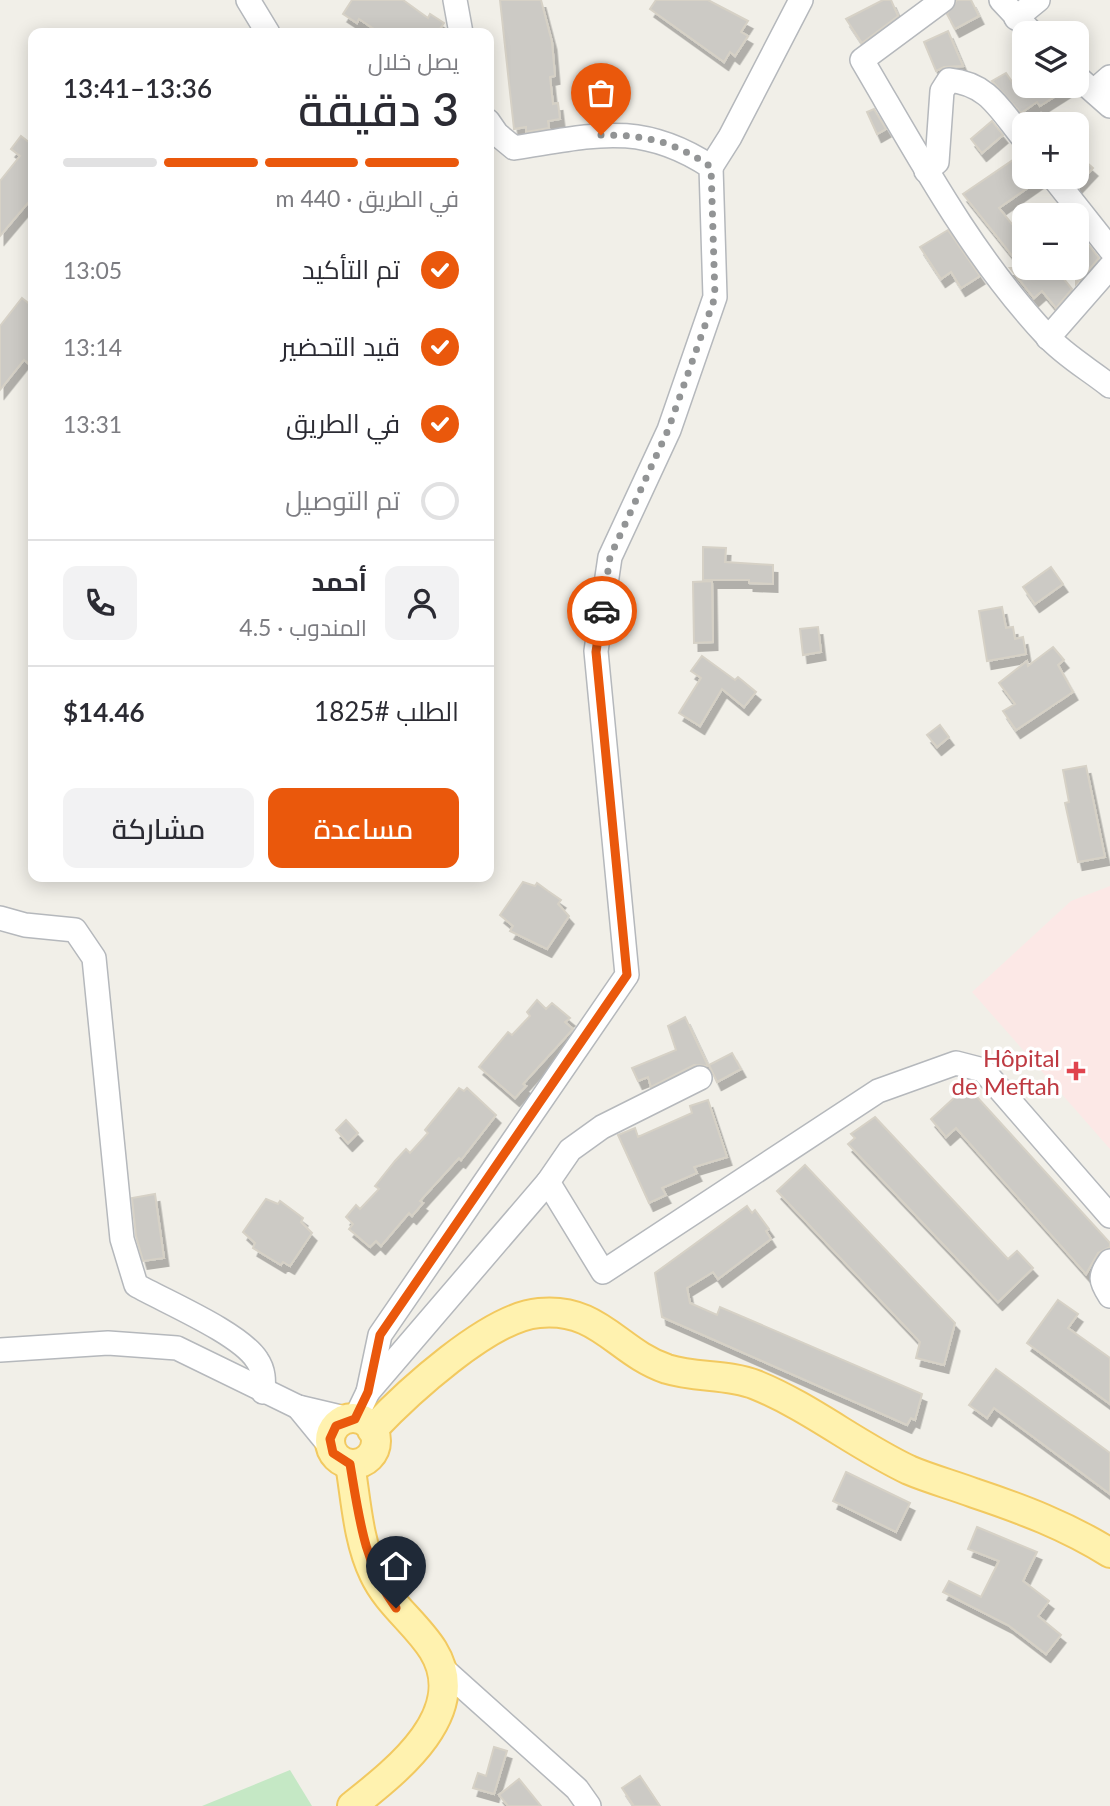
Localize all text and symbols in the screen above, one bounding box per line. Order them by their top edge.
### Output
map controls [1012,21,1089,280]
button: layers [1012,21,1089,98]
text: يصل خلال [368,47,459,75]
pin [571,63,631,135]
text: 13:36–13:41 [63,72,212,104]
icon: bag [582,74,620,112]
text: 3 دقيقة [298,81,459,136]
button: + [1012,112,1089,189]
text: في الطريق · 440 m [276,184,459,212]
button: − [1012,203,1089,280]
icon: check [421,251,459,289]
text: تم التأكيد [302,253,400,285]
text: 13:05 [63,256,122,284]
icon: check [421,328,459,366]
text: قيد التحضير [281,330,400,362]
text: 13:14 [63,333,122,361]
icon: check [421,405,459,443]
text: في الطريق [286,407,400,439]
text: 13:31 [63,410,122,438]
text: تم التوصيل [285,484,400,516]
text: أحمد [311,565,367,597]
button: phone [63,566,137,640]
button: person [385,566,459,640]
courier [567,576,637,646]
icon: car [583,592,621,630]
text: المندوب · 4.5 [239,613,367,641]
text: الطلب #1825 [314,695,459,727]
text: $14.46 [63,696,145,728]
button: مشاركة [63,788,254,868]
button: مساعدة [268,788,459,868]
place label: Hôpital de Meftah [952,1043,1060,1100]
marker: Hôpital de Meftah [1066,1061,1086,1081]
pin [366,1536,426,1608]
icon: home [377,1547,415,1585]

